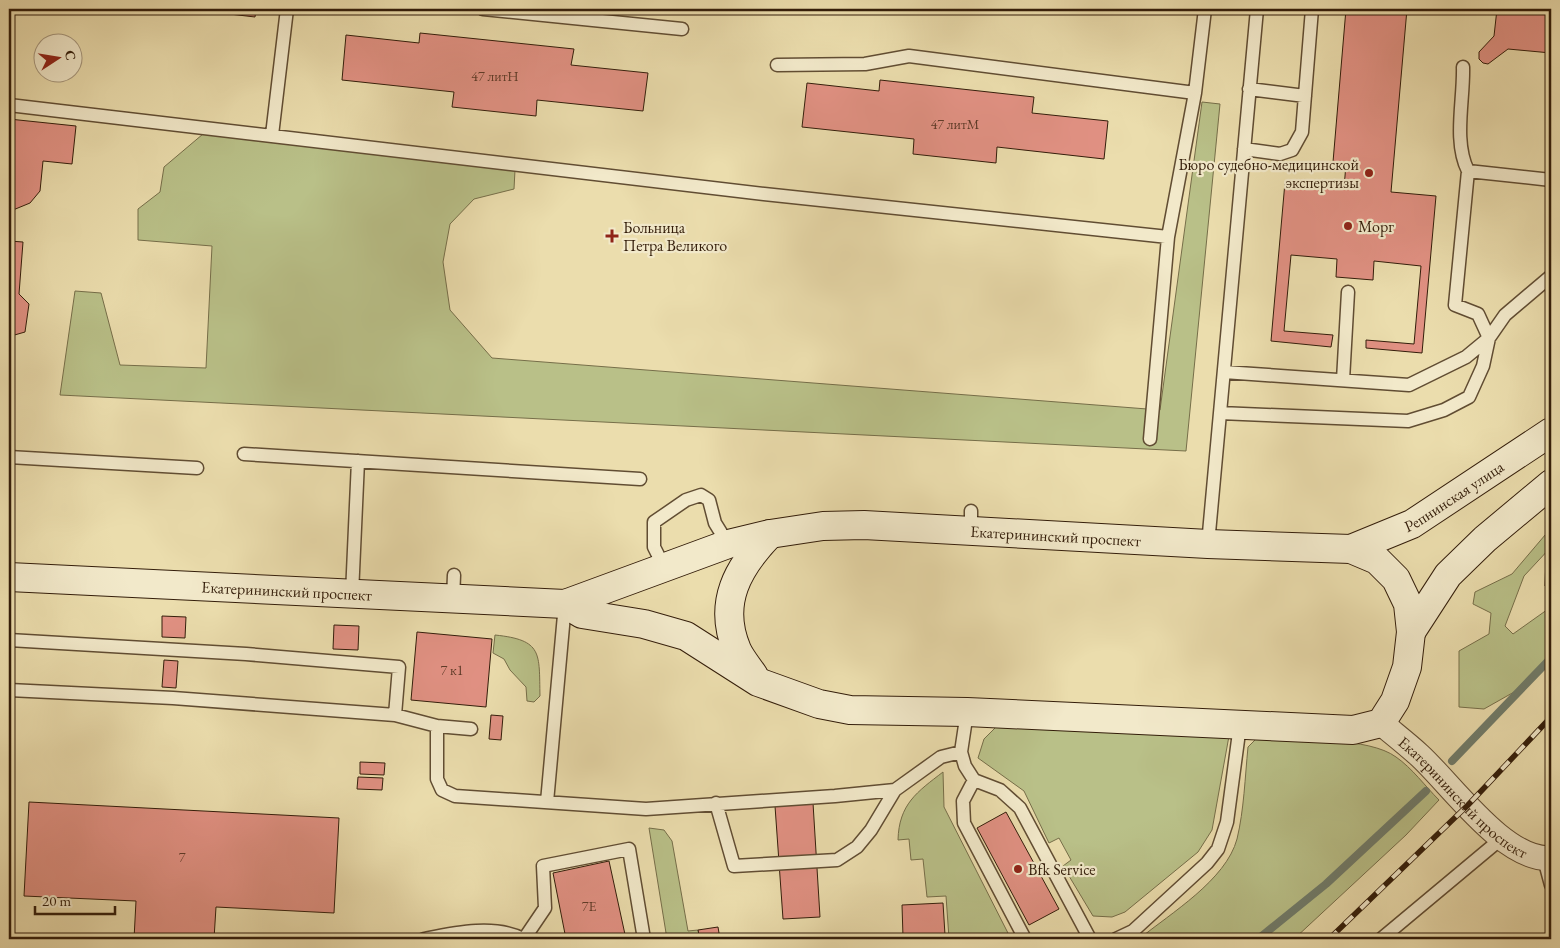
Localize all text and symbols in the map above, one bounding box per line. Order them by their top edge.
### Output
north arrow [32,32,82,82]
text: С [61,49,81,62]
house number: 47 литН [471,67,519,85]
house number: 47 литМ [931,115,980,133]
place label: Бюро судебно-медицинской экспертизы [1178,154,1360,193]
marker: Бюро судебно-медицинской экспертизы [1363,167,1375,179]
place label: Морг [1358,216,1394,237]
place label: Больница Петра Великого [623,217,727,256]
marker: Морг [1342,220,1354,232]
marker: Больница Петра Великого [605,229,619,243]
street label: Репнинская улица [1401,455,1508,537]
street label: Екатерининский проспект [970,520,1142,551]
street label: Екатерининский проспект [201,576,373,605]
house number: 7 к1 [441,661,463,679]
street label: Екатерининский проспект [1394,731,1532,863]
house number: 7 [179,848,186,866]
place label: Bfk Service [1028,859,1096,880]
marker: Bfk Service [1012,863,1024,875]
scale bar [35,883,115,915]
text: 20 m [42,891,71,910]
house number: 7Е [582,897,596,915]

